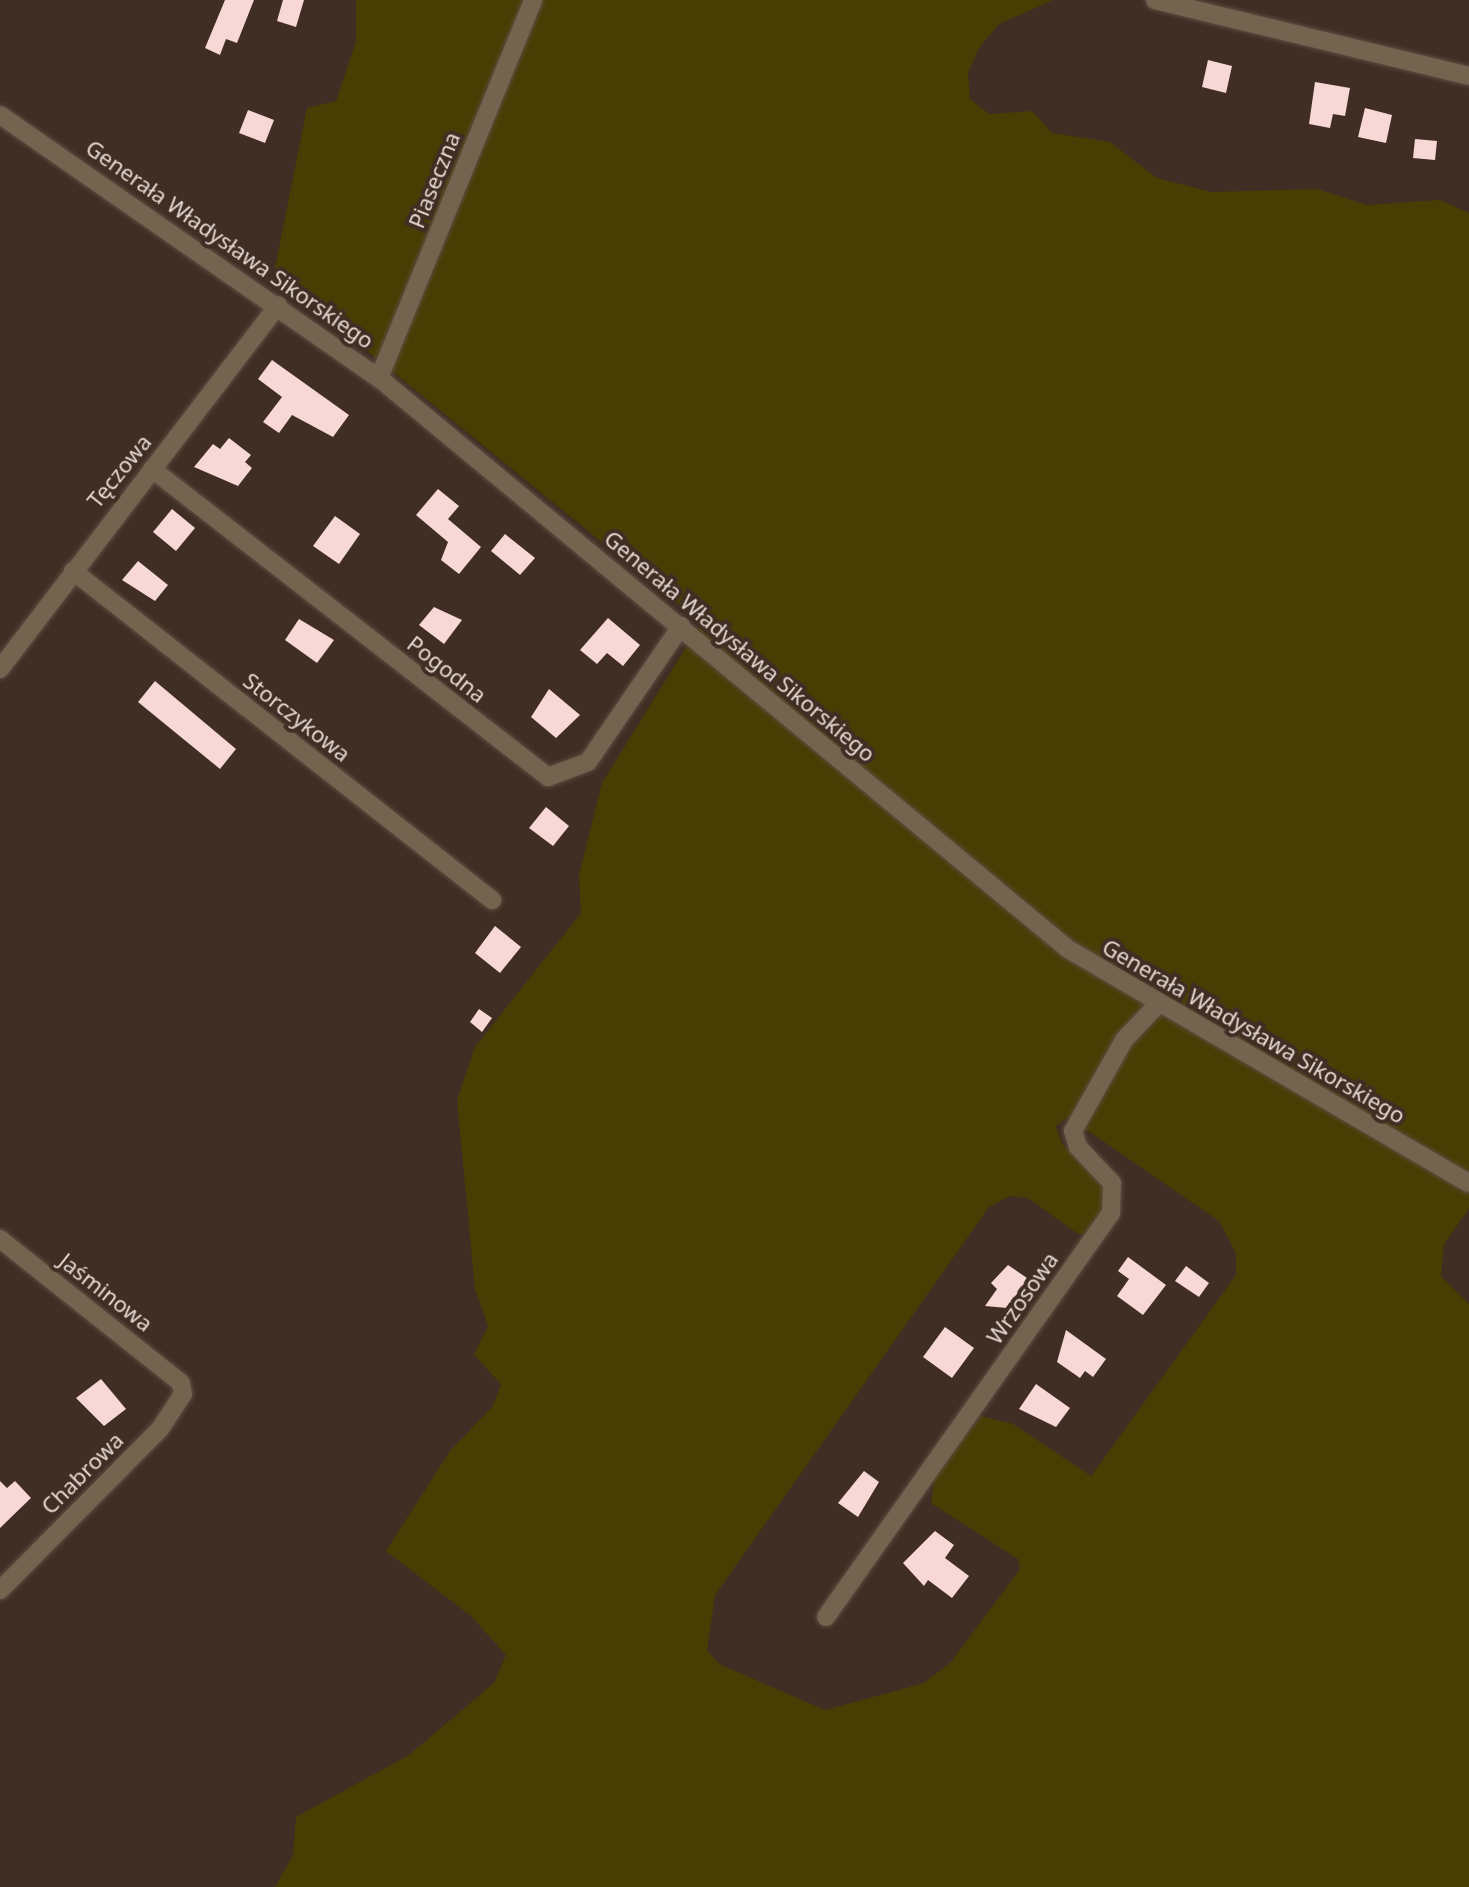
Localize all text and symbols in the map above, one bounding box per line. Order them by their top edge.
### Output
street label: Piaseczna [403,128,465,232]
street label: Generała Władysława Sikorskiego [81,134,379,354]
street label: Tęczowa [82,429,156,513]
street label: Generała Władysława Sikorskiego [599,525,881,767]
street label: Pogodna [402,630,492,708]
street label: Storczykowa [238,667,356,767]
street label: Generała Władysława Sikorskiego [1098,933,1410,1129]
street label: Jaśminowa [54,1247,158,1337]
street label: Wrzosowa [981,1247,1063,1349]
street label: Chabrowa [36,1427,128,1519]

